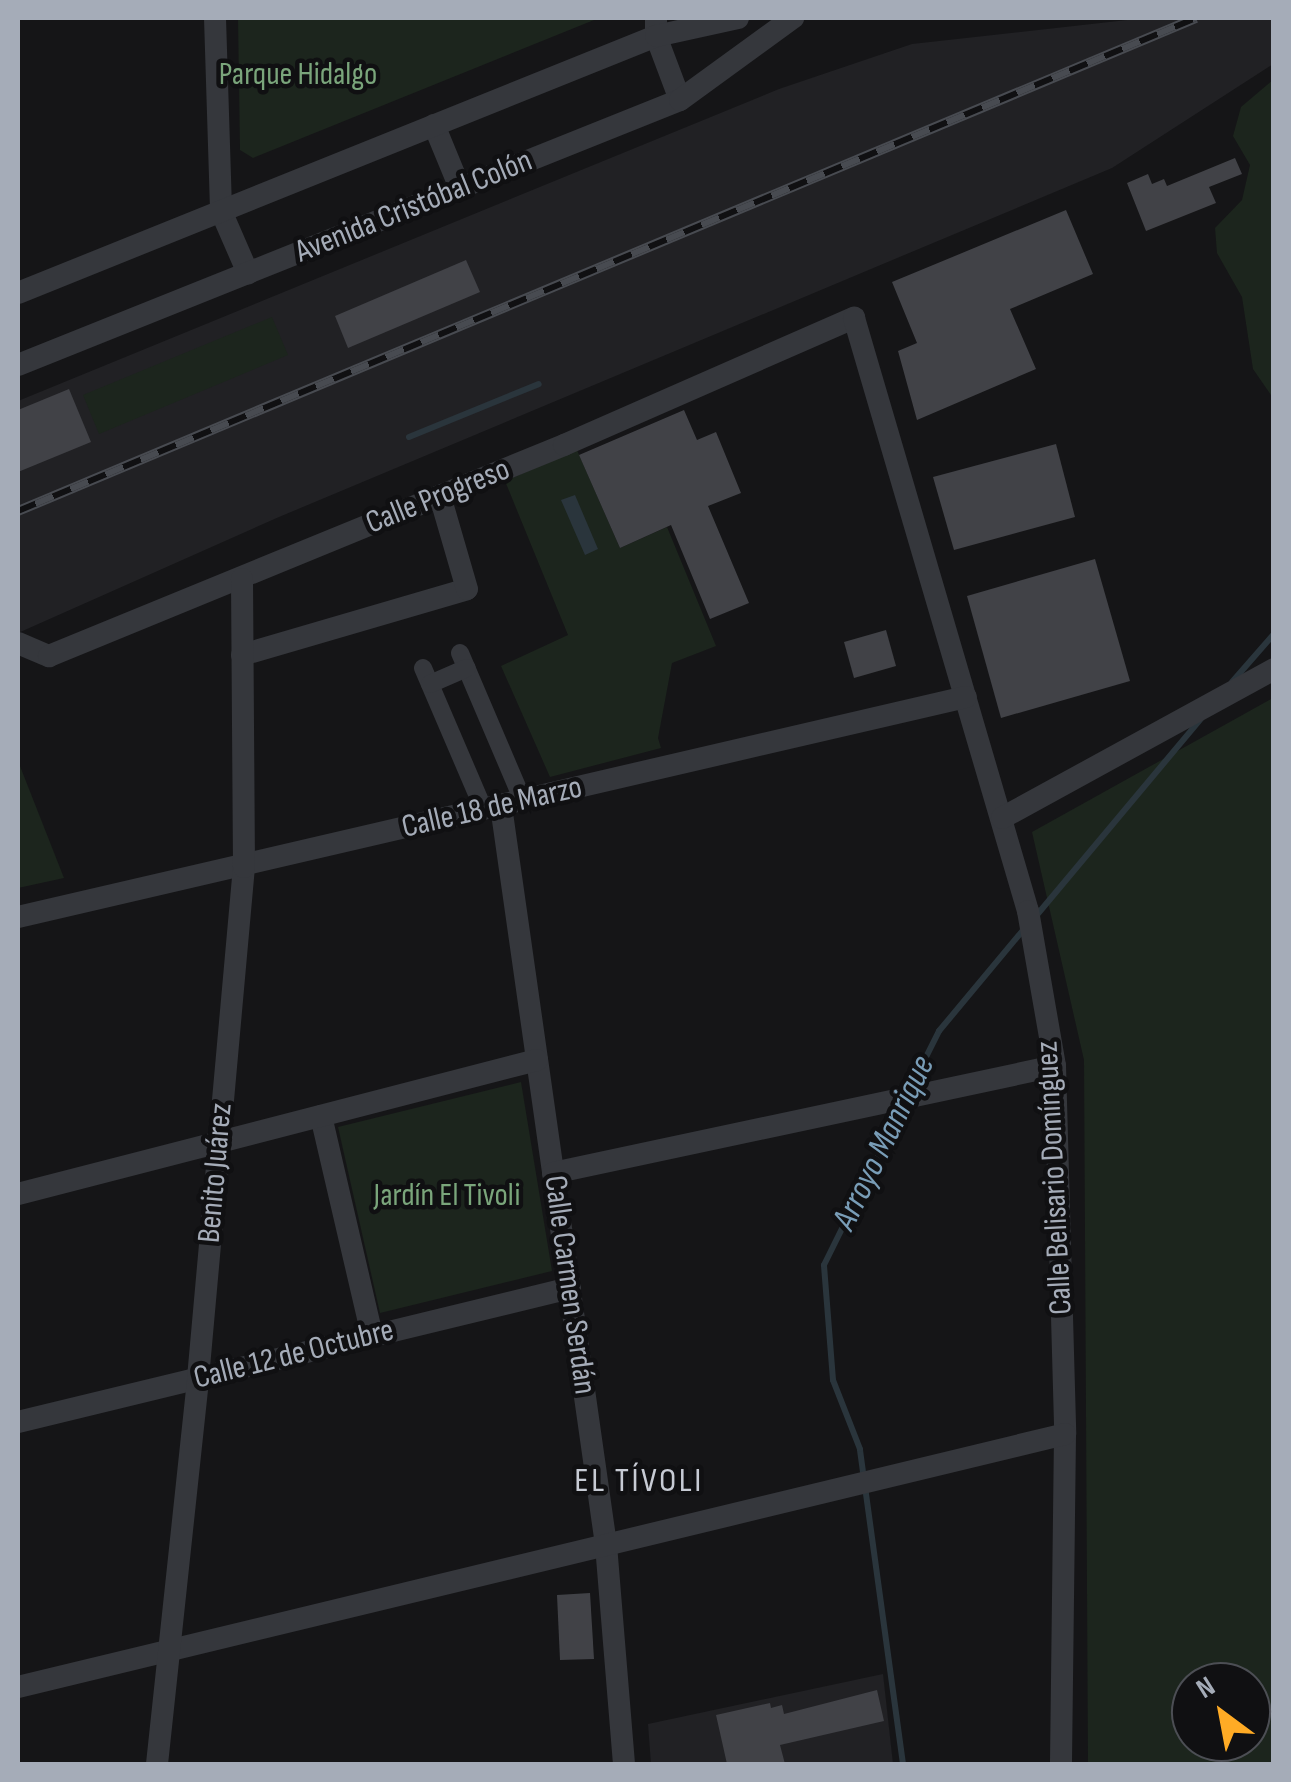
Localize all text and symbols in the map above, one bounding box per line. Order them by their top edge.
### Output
park label: Parque Hidalgo [219,56,377,94]
street label: Avenida Cristóbal Colón [290,142,538,272]
street label: Calle Progreso [361,451,515,543]
street label: Calle 18 de Marzo [398,769,586,847]
street label: Calle Belisario Domínguez [1029,1040,1081,1316]
water label: Arroyo Manrique [824,1049,944,1237]
street label: Benito Juárez [191,1102,241,1244]
street label: Calle Carmen Serdán [535,1173,603,1397]
park label: Jardín El Tivoli [374,1177,520,1215]
street label: Calle 12 de Octubre [190,1312,398,1398]
district label: EL TÍVOLI [574,1460,704,1502]
north arrow [1171,1662,1271,1762]
text: N [1191,1670,1221,1706]

